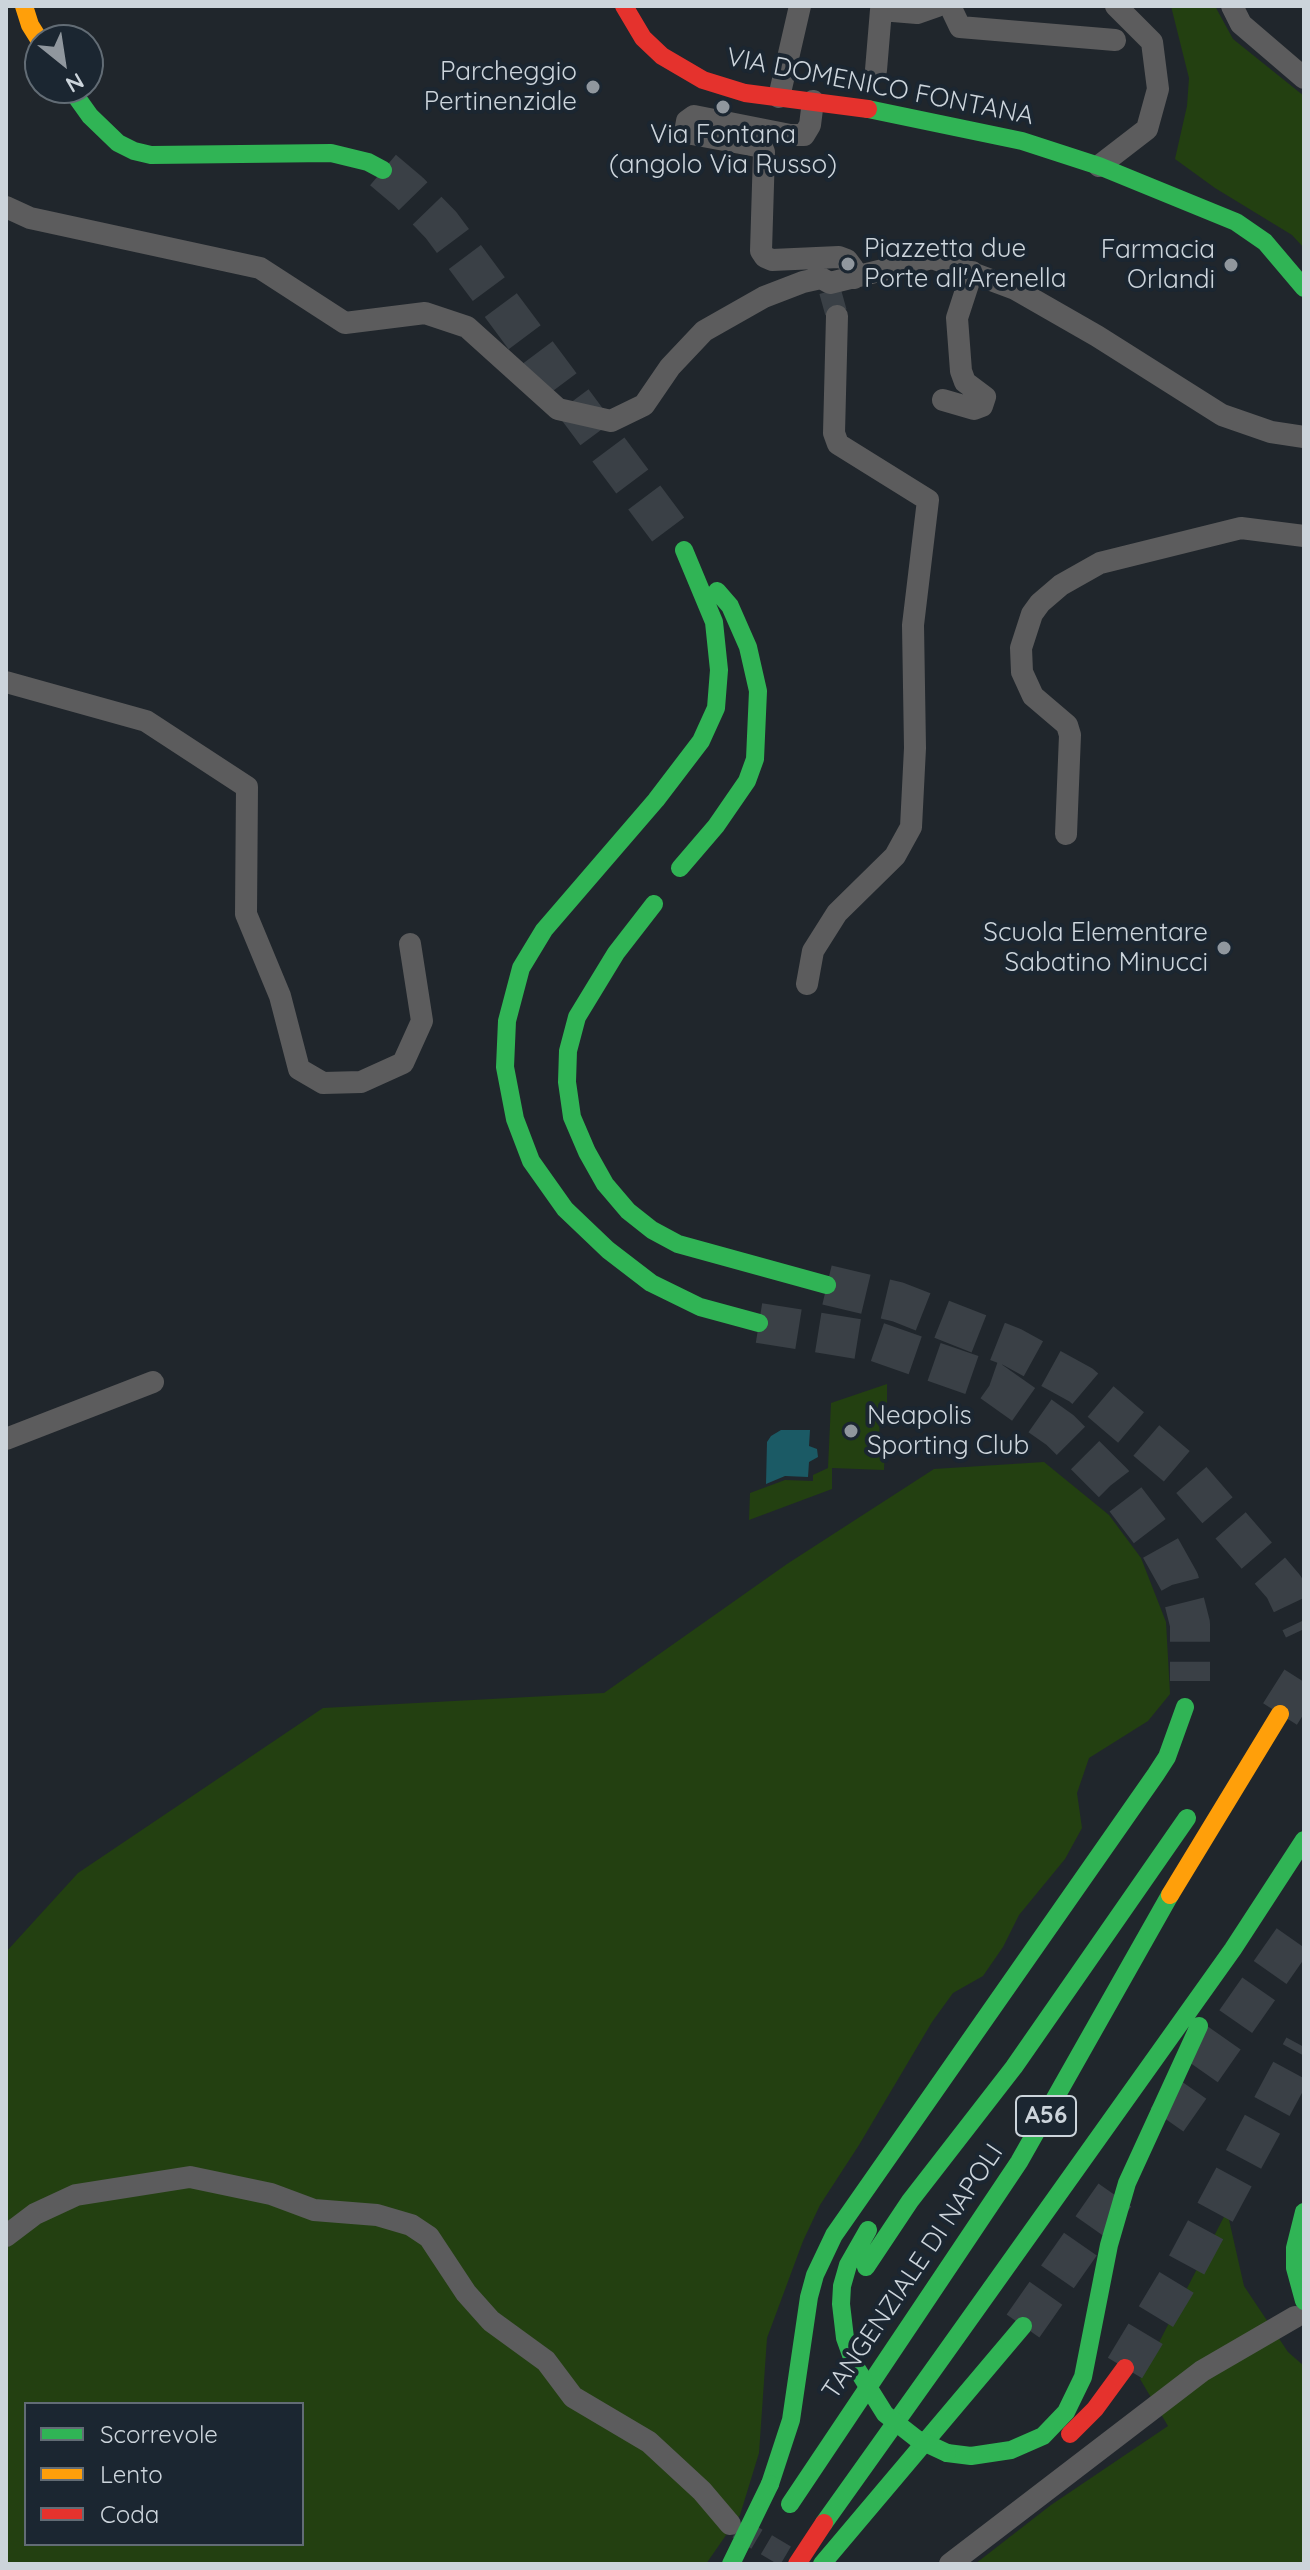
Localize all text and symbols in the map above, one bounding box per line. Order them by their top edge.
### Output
north arrow [24,24,104,104]
street label: VIA DOMENICO FONTANA [724,42,1036,132]
place label: Parcheggio Pertinenziale [424,56,577,118]
text: N [61,67,89,99]
marker: Parcheggio Pertinenziale [584,78,602,96]
marker: Via Fontana (angolo Via Russo) [714,98,732,116]
place label: Via Fontana (angolo Via Russo) [609,119,837,180]
place label: Piazzetta due Porte all'Arenella [864,233,1067,294]
place label: Farmacia Orlandi [1101,234,1215,296]
marker: Piazzetta due Porte all'Arenella [839,255,857,273]
marker: Farmacia Orlandi [1222,256,1240,274]
place label: Scuola Elementare Sabatino Minucci [983,917,1208,978]
marker: Scuola Elementare Sabatino Minucci [1215,939,1233,957]
place label: Neapolis Sporting Club [867,1400,1029,1462]
marker: Neapolis Sporting Club [842,1422,860,1440]
road number: A56 [1016,2096,1076,2136]
street label: TANGENZIALE DI NAPOLI [816,2138,1010,2406]
legend [24,2402,304,2546]
text: Scorrevole [100,2419,218,2449]
text: Lento [100,2459,163,2489]
text: Coda [100,2499,159,2529]

